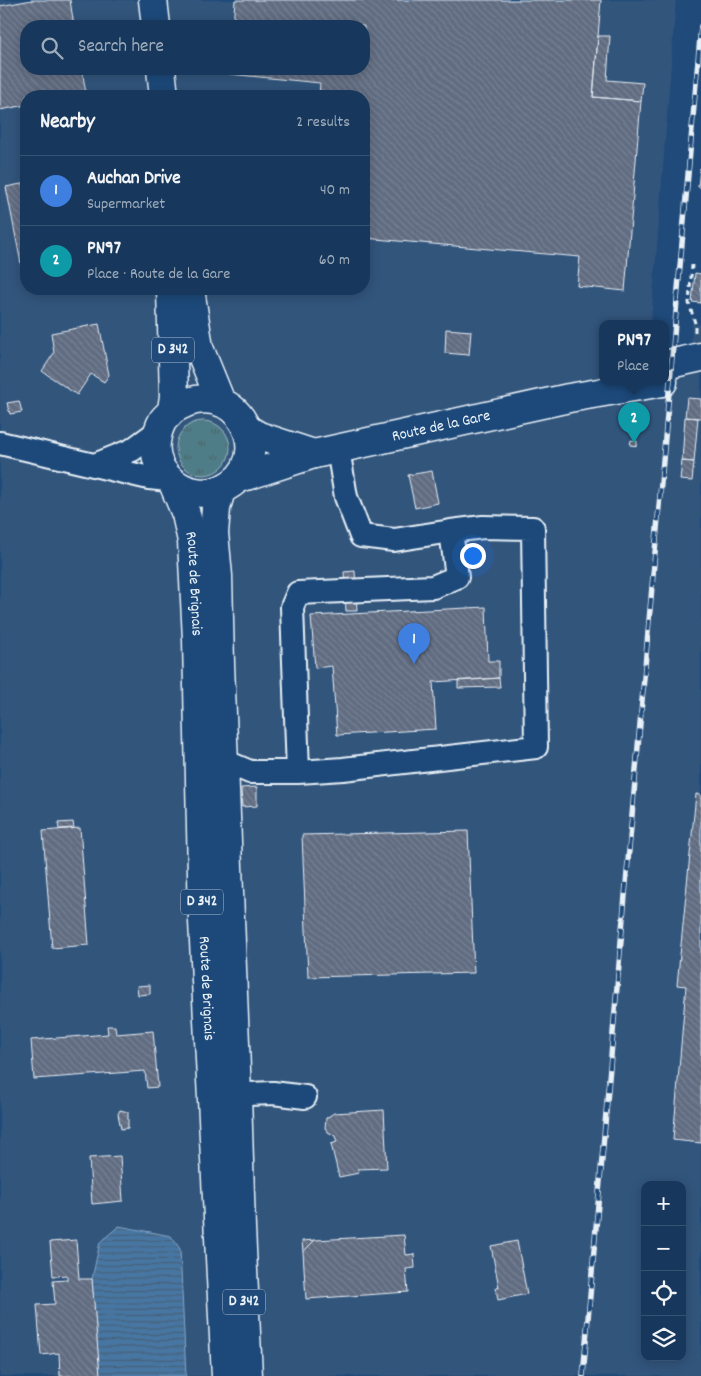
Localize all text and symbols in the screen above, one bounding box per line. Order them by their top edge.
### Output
search box [20,20,370,75]
icon: search [38,34,66,62]
text: Search here [78,34,164,61]
text: Nearby [40,108,95,138]
text: 2 results [296,111,350,134]
text: Auchan Drive [87,166,181,193]
text: 1 [54,179,58,202]
text: 40 m [320,179,350,202]
text: Supermarket [87,193,165,216]
text: PN97 [87,236,121,263]
text: 2 [53,249,60,272]
text: 60 m [319,249,350,272]
text: Place · Route de la Gare [87,263,230,286]
popup [599,320,669,385]
text: PN97 [617,328,651,355]
road number: D 342 [152,338,194,362]
text: Place [617,355,649,378]
pin: 2 [618,402,650,443]
street label: Route de la Gare [390,404,492,448]
street label: Route de Brignais [179,529,208,637]
your location [460,543,486,569]
pin: 1 [398,623,430,664]
road number: D 342 [181,890,223,914]
street label: Route de Brignais [192,936,221,1042]
map controls [641,1181,686,1361]
button: + [641,1181,686,1226]
button: − [641,1226,686,1271]
button: locate [641,1271,686,1316]
road number: D 342 [223,1290,265,1314]
button: layers [641,1316,686,1361]

